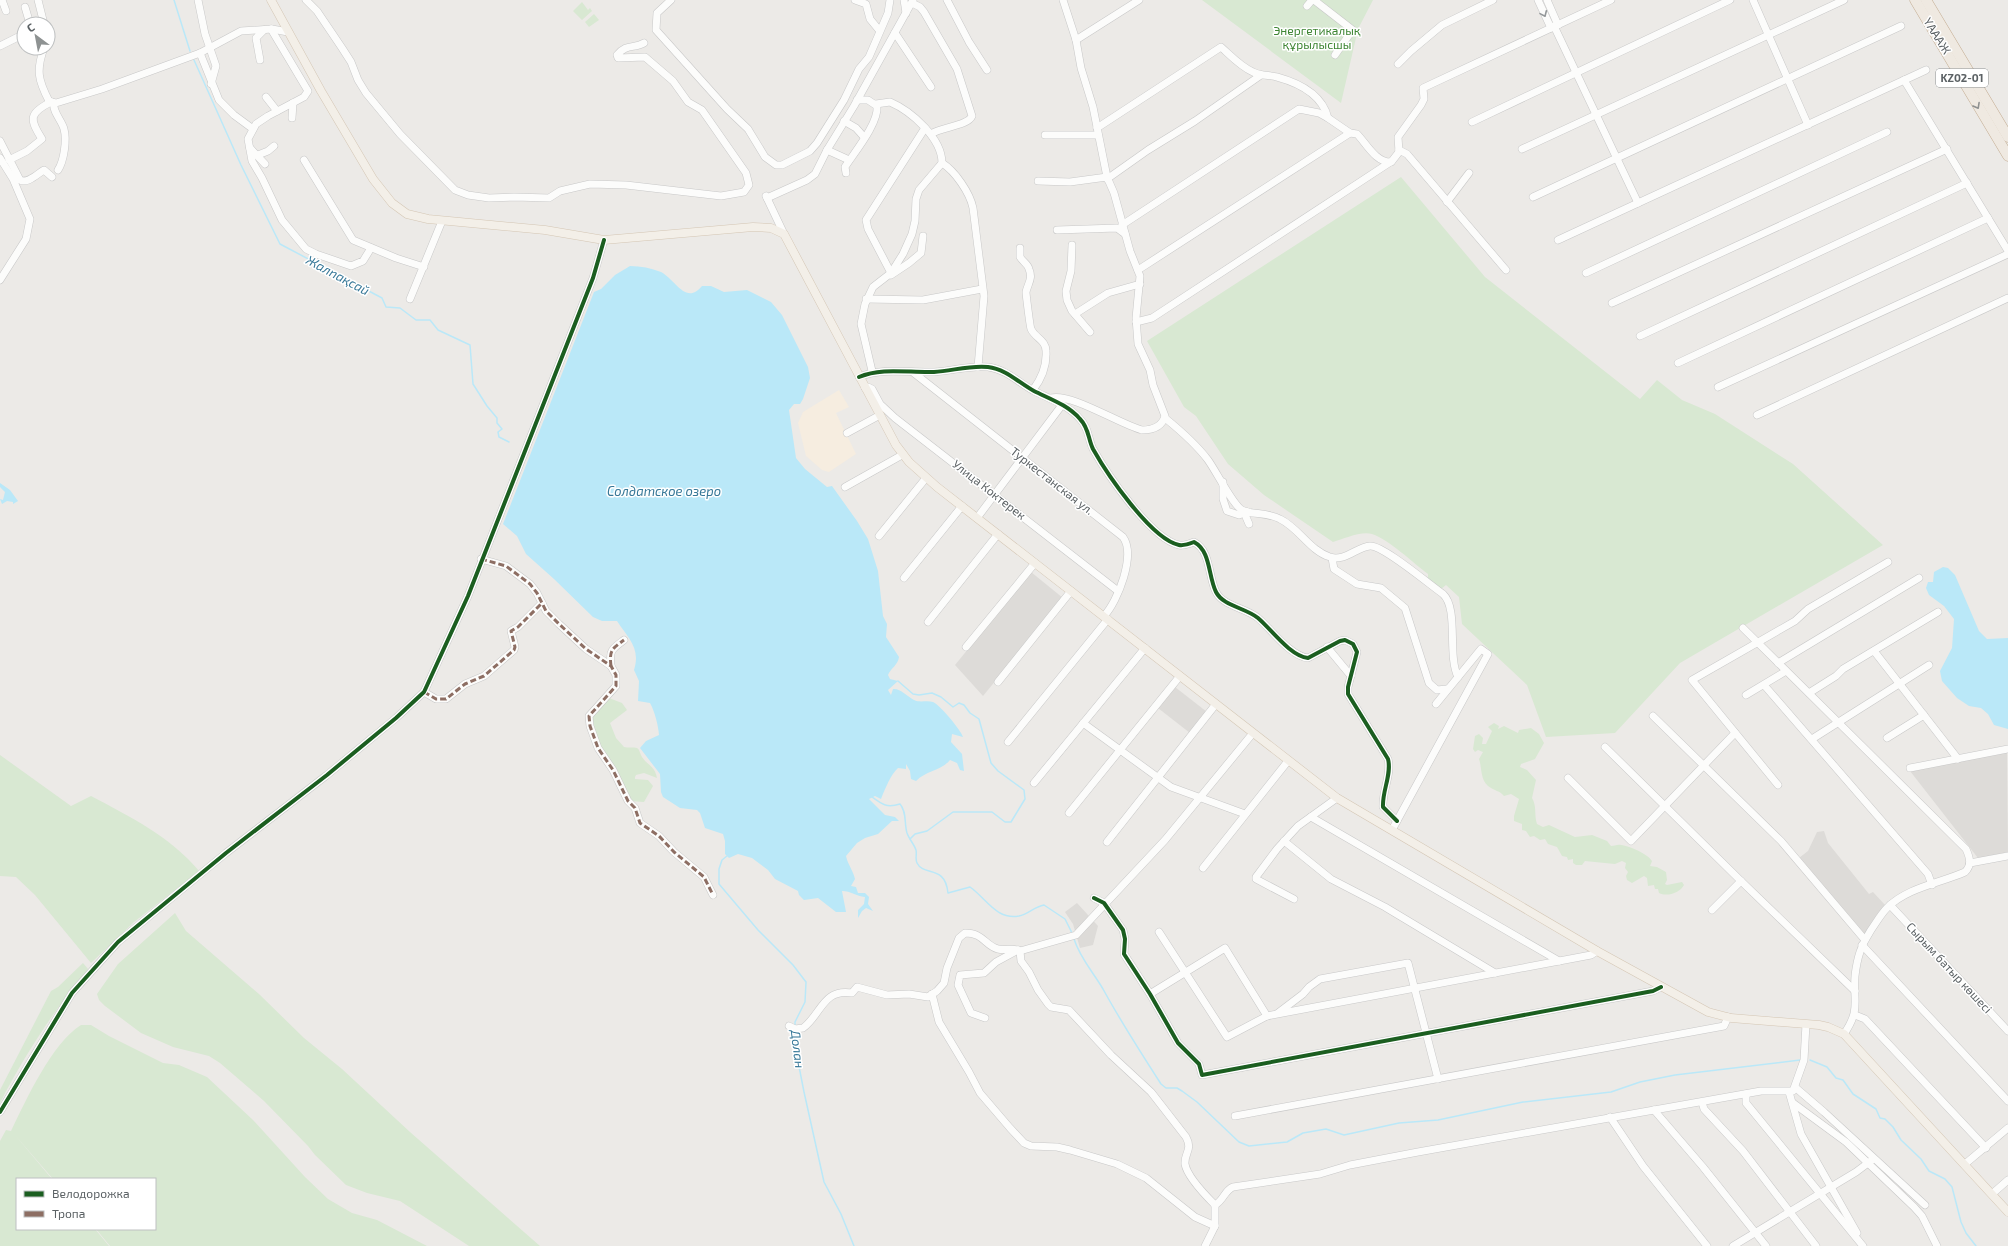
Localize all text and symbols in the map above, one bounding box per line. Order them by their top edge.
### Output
one-way arrow [1539,10,1547,17]
street label: ҮАААЖ [1921,15,1954,56]
north arrow [16,16,56,56]
text: С [24,20,37,34]
park label: Энергетикалық құрылысшы [1273,23,1361,51]
road number: KZ02-01 [1936,69,1988,87]
one-way arrow [1973,102,1980,109]
water label: Жалпақсай [303,251,372,298]
street label: Туркестанская ул. [1008,443,1097,518]
street label: Улица Коктерек [950,456,1029,522]
water label: Солдатское озеро [607,483,721,499]
street label: Сырым батыр көшесі [1904,919,1995,1016]
water label: Долан [788,1028,808,1069]
legend [16,1178,156,1230]
text: Велодорожка [52,1186,130,1200]
text: Тропа [52,1206,85,1220]

